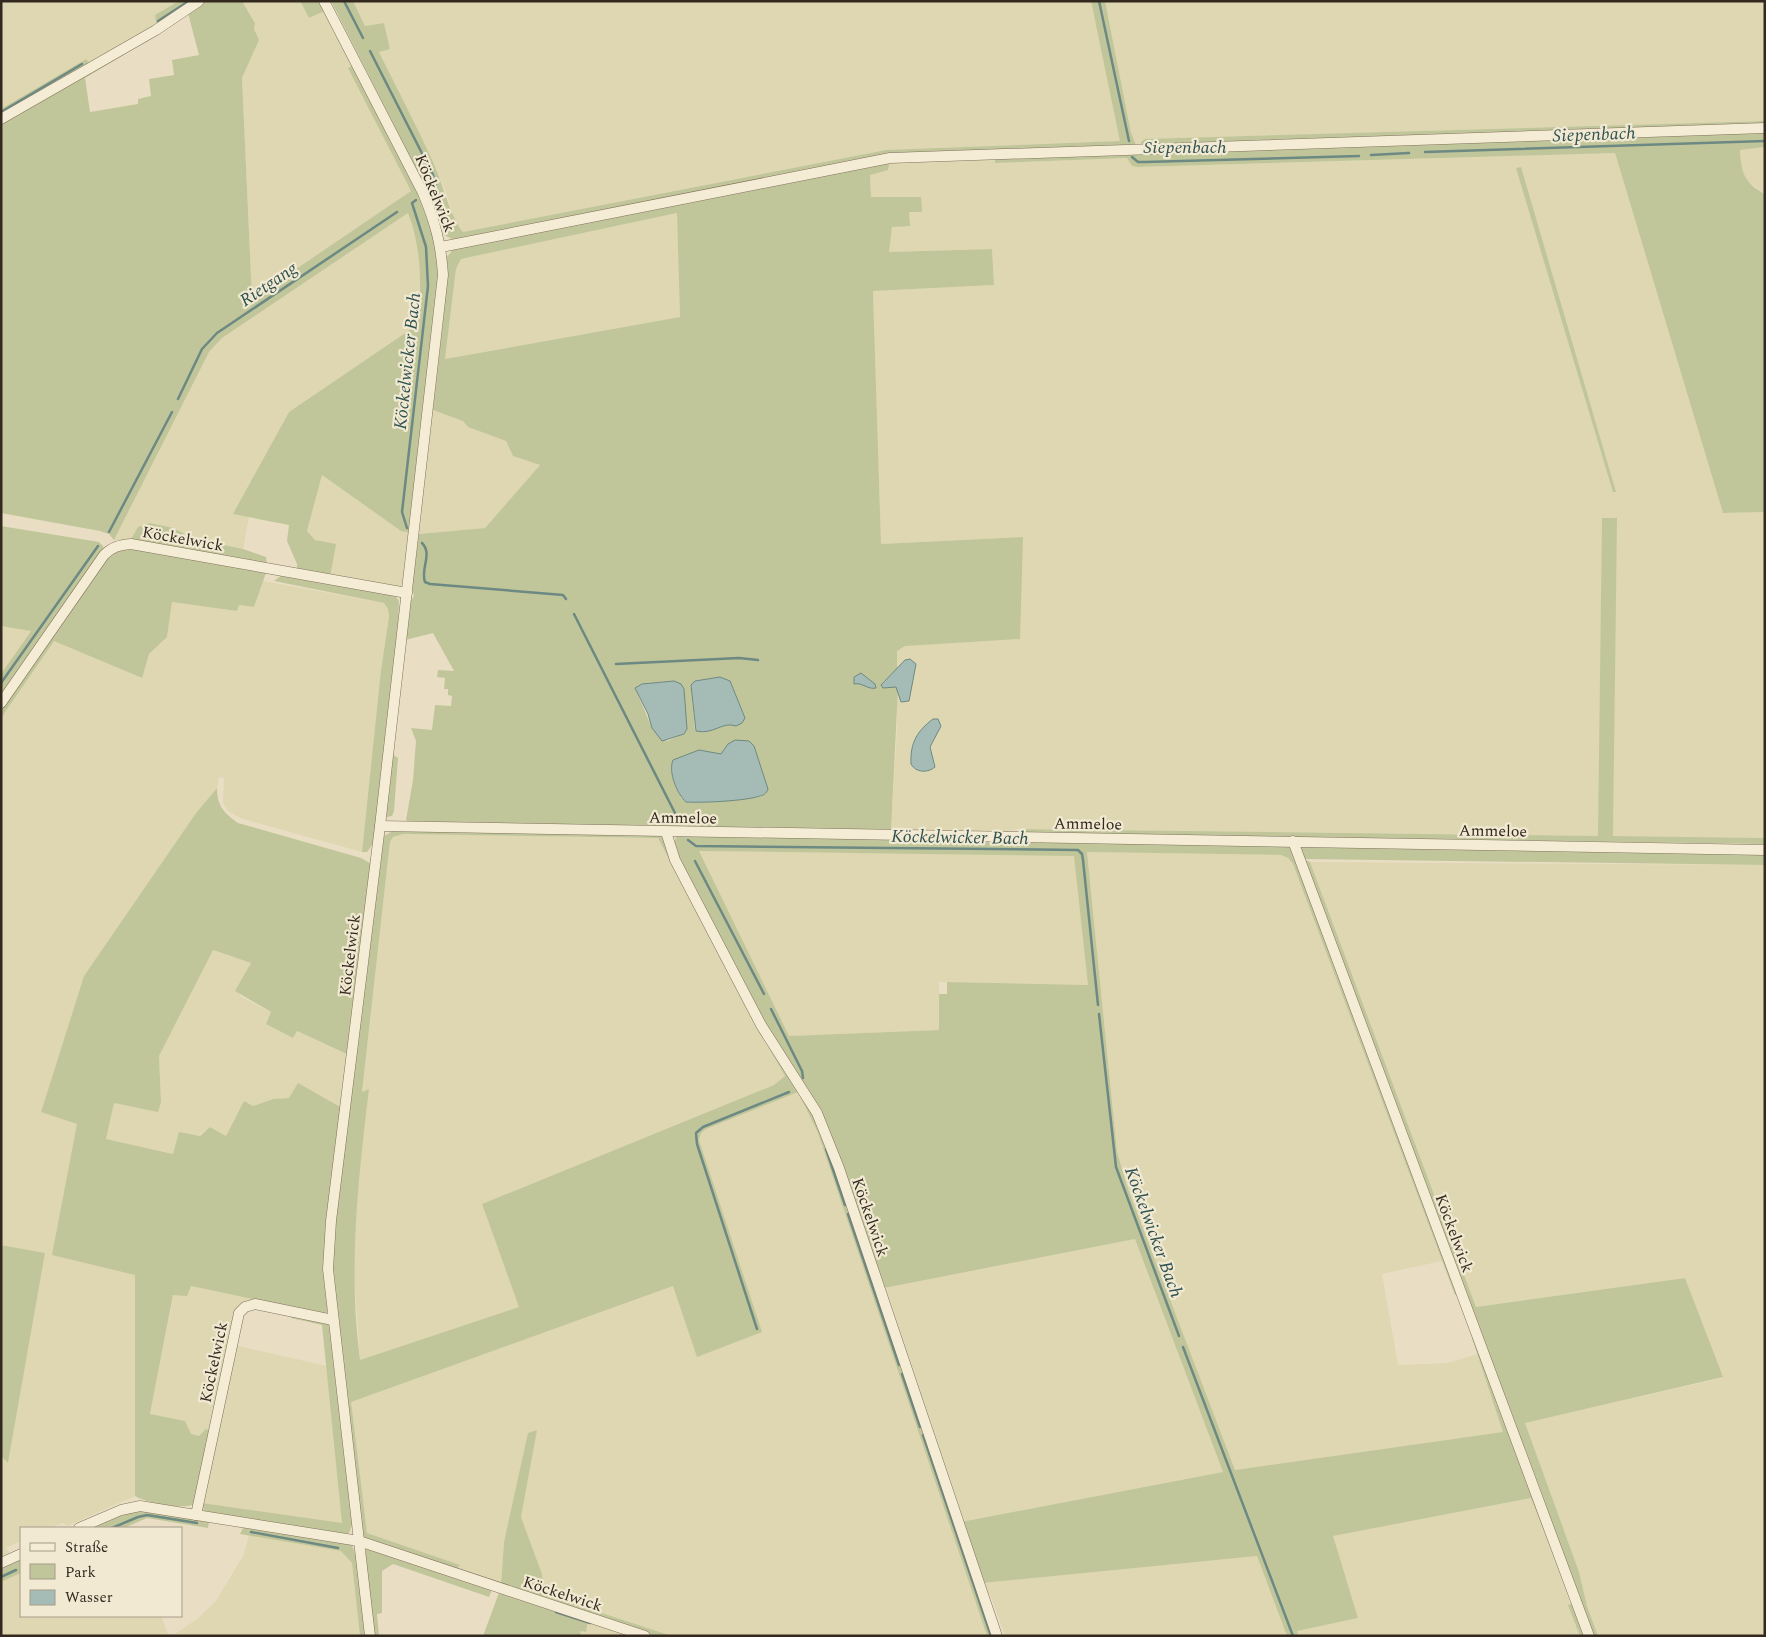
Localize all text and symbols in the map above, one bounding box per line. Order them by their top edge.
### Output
water label: Siepenbach [1552,120,1636,149]
water label: Siepenbach [1143,134,1227,161]
street label: Köckelwick [409,151,462,236]
water label: Rietgang [234,255,303,314]
water label: Köckelwicker Bach [387,291,428,431]
street label: Köckelwick [140,520,225,558]
street label: Ammeloe [649,805,717,831]
street label: Ammeloe [1054,811,1122,837]
street label: Ammeloe [1459,818,1527,844]
water label: Köckelwicker Bach [891,823,1029,852]
street label: Köckelwick [333,913,367,997]
water label: Köckelwicker Bach [1117,1163,1190,1301]
street label: Köckelwick [845,1175,895,1260]
street label: Köckelwick [1429,1191,1479,1276]
street label: Köckelwick [194,1319,234,1405]
legend [20,1527,182,1617]
text: Straße [65,1536,108,1559]
text: Park [65,1561,96,1584]
street label: Köckelwick [520,1570,606,1618]
text: Wasser [65,1586,113,1609]

